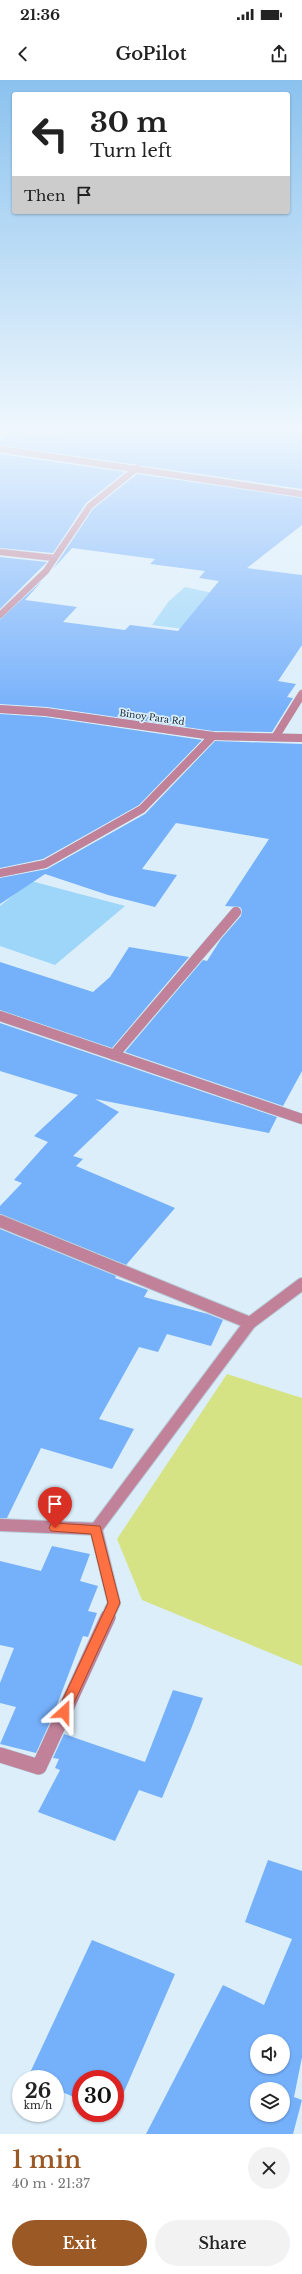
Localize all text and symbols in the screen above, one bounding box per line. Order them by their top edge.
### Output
text: 21:36 [20,5,60,24]
icon: back [12,43,34,65]
text: GoPilot [115,43,187,65]
icon: share [268,43,290,65]
text: 30 m [90,105,167,140]
icon: left [24,108,76,160]
text: Turn left [90,140,172,162]
icon: arrive [73,184,95,206]
text: Then [24,186,65,205]
street label: Binoy Para Rd [119,707,185,727]
pin [38,1487,72,1528]
icon: arrive [44,1493,66,1515]
position arrow [43,1691,85,1733]
map controls [250,2034,290,2122]
button: sound [250,2034,290,2074]
speed limit sign: 30 [72,2070,124,2122]
text: 26 [25,2079,51,2103]
button: layers [250,2082,290,2122]
text: km/h [24,2099,52,2112]
text: 1 min [12,2145,81,2174]
button: close [248,2147,290,2189]
text: 40 m · 21:37 [12,2175,90,2192]
button: Exit [12,2220,147,2266]
button: Share [155,2220,290,2266]

